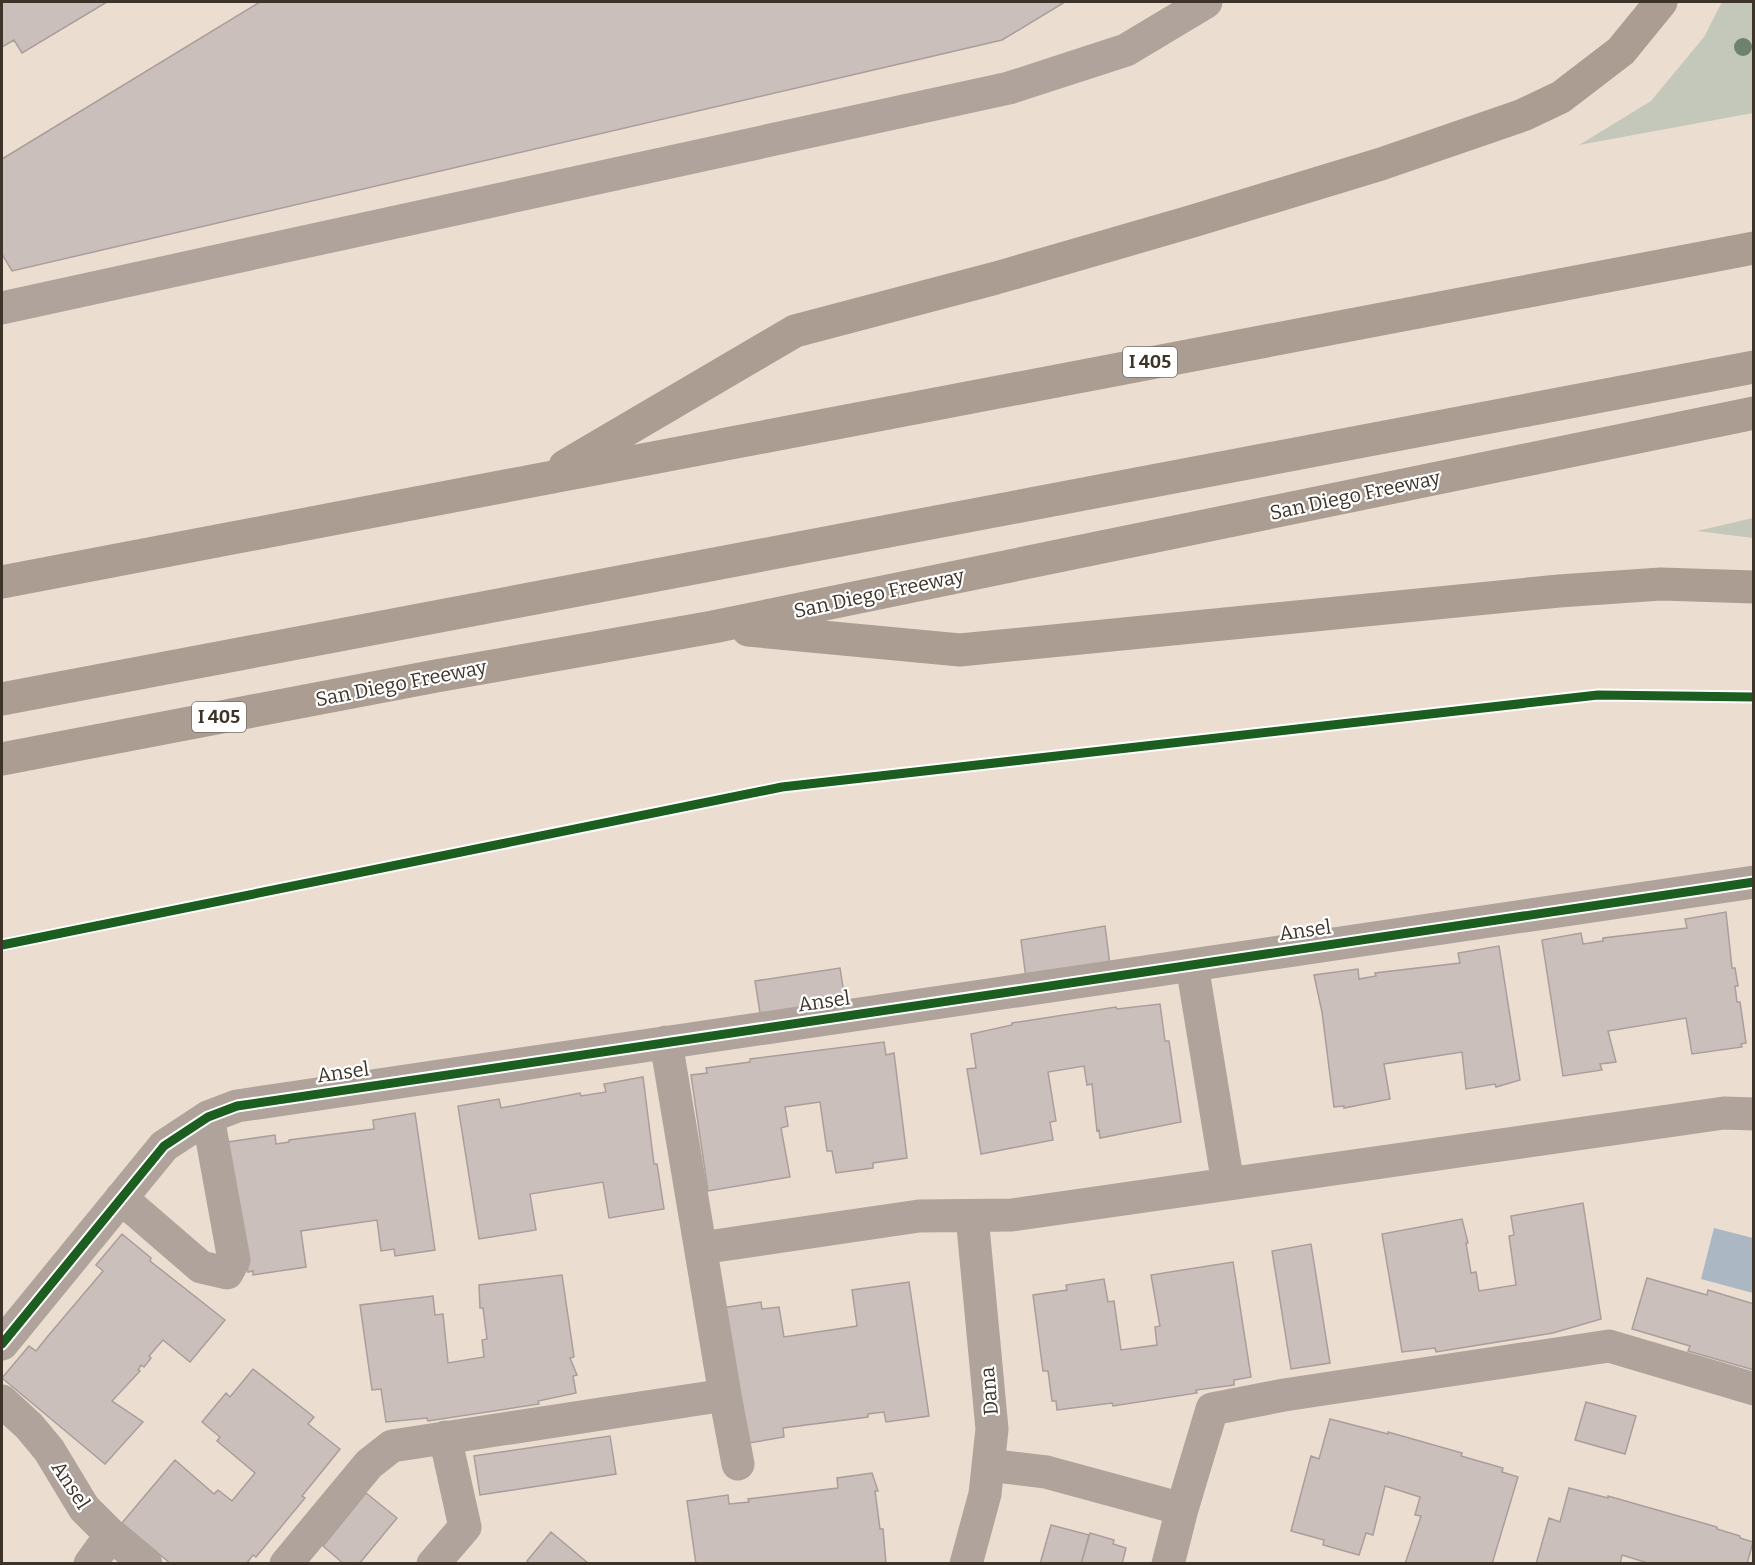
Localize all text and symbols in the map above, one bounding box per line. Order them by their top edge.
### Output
road number: I 405 [1123,347,1177,377]
street label: San Diego Freeway [1268,465,1443,525]
street label: San Diego Freeway [792,563,967,623]
street label: San Diego Freeway [313,655,489,711]
road number: I 405 [192,702,246,732]
street label: Ansel [1277,914,1333,946]
street label: Ansel [796,985,852,1017]
street label: Ansel [315,1056,371,1088]
street label: Dana [975,1366,1003,1416]
street label: Ansel [47,1456,96,1514]

